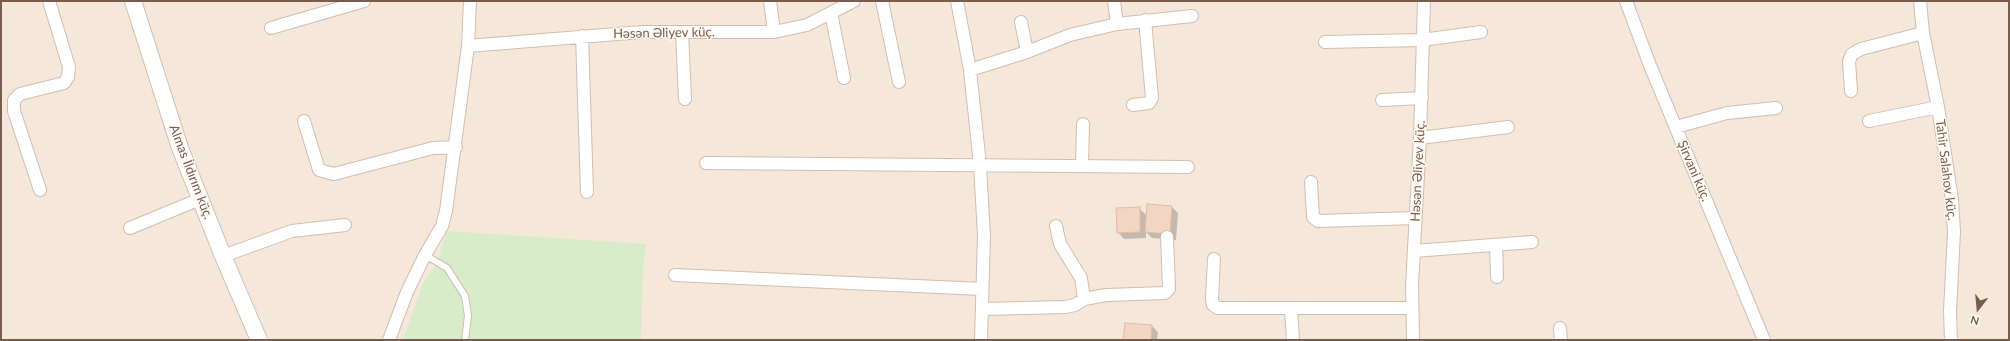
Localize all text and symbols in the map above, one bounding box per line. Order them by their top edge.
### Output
street label: Həsən Əliyev küç. [613,24,715,42]
street label: Tahir Salahov küç. [1932,119,1960,221]
street label: Həsən Əliyev küç. [1408,120,1428,222]
street label: Almas İldırım küç. [166,123,216,221]
street label: Şirvani küç. [1674,138,1714,204]
north arrow [1958,289,1998,329]
text: N [1969,314,1980,328]

